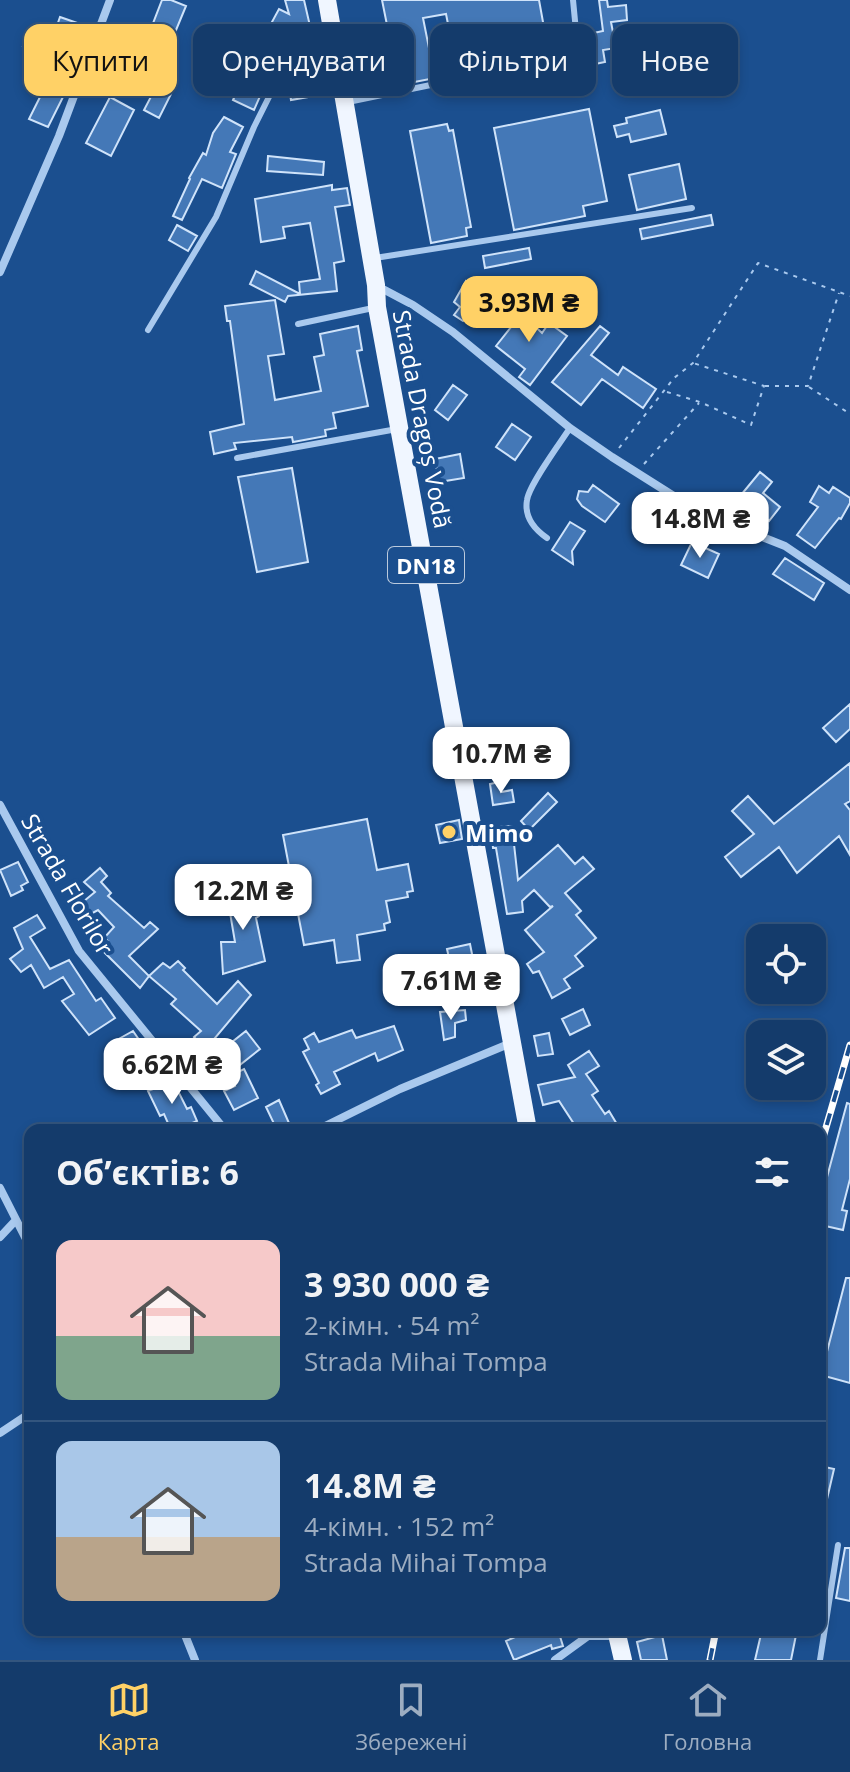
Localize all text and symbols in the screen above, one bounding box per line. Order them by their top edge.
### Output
chip: Купити [24,24,177,96]
chip: Орендувати [193,24,414,96]
chip: Фільтри [430,24,596,96]
chip: Нове [612,24,738,96]
pin: 3.93M ₴ [455,276,603,344]
text: 3.93M ₴ [479,284,579,320]
street label: Strada Dragoș Vodă [386,307,460,531]
pin: 14.8M ₴ [626,492,774,560]
text: 14.8M ₴ [650,500,750,536]
road number: DN18 [388,547,464,583]
pin: 10.7M ₴ [427,727,575,795]
text: 10.7M ₴ [451,735,551,771]
street label: Strada Florilor [14,807,122,961]
place label: Mimo [465,816,533,849]
marker: Mimo [440,823,458,841]
pin: 12.2M ₴ [169,864,317,932]
text: 12.2M ₴ [193,872,293,908]
map controls [746,924,826,1100]
button: locate [746,924,826,1004]
pin: 7.61M ₴ [377,954,525,1022]
text: 7.61M ₴ [401,962,501,998]
button: layers [746,1020,826,1100]
pin: 6.62M ₴ [98,1038,246,1106]
text: 6.62M ₴ [122,1046,222,1082]
text: Об’єктів: 6 [56,1149,239,1195]
icon: filters [750,1150,794,1194]
text: 3 930 000 ₴ [304,1261,489,1307]
icon: home [120,1272,216,1368]
text: 2-кімн. · 54 m² [304,1307,480,1343]
text: Strada Mihai Tompa [304,1343,548,1379]
text: 14.8M ₴ [304,1462,436,1508]
icon: home [120,1473,216,1569]
text: 4-кімн. · 152 m² [304,1508,494,1544]
text: Strada Mihai Tompa [304,1544,548,1580]
tab: Карта [98,1678,160,1756]
tab: Збережені [355,1678,467,1756]
tab: Головна [663,1678,752,1756]

